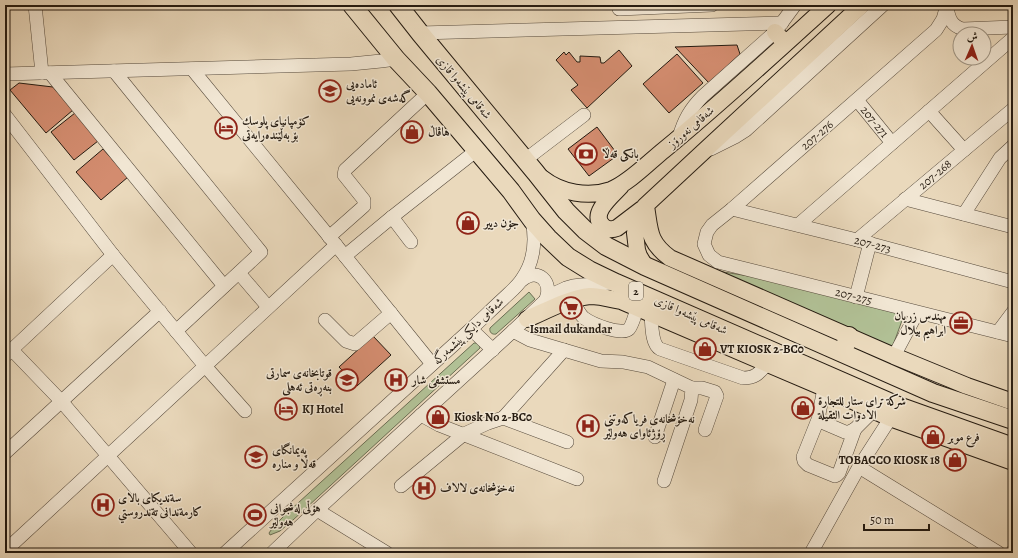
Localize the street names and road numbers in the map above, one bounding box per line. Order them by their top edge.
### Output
street label: شەقامی پێشەوا قازی [433,52,495,122]
street label: شەقامی نەورۆز [664,102,718,152]
street label: 207-271 [857,102,892,141]
street label: 207-276 [797,116,837,153]
street label: 207-268 [915,156,955,193]
street label: 207-273 [852,232,893,257]
road number: 2 [629,282,643,300]
street label: 207-275 [834,284,874,308]
street label: شەقامی پێشەوا قازی [652,292,730,338]
street label: شەقامی دایکی پێشمەرگە [428,293,508,369]

